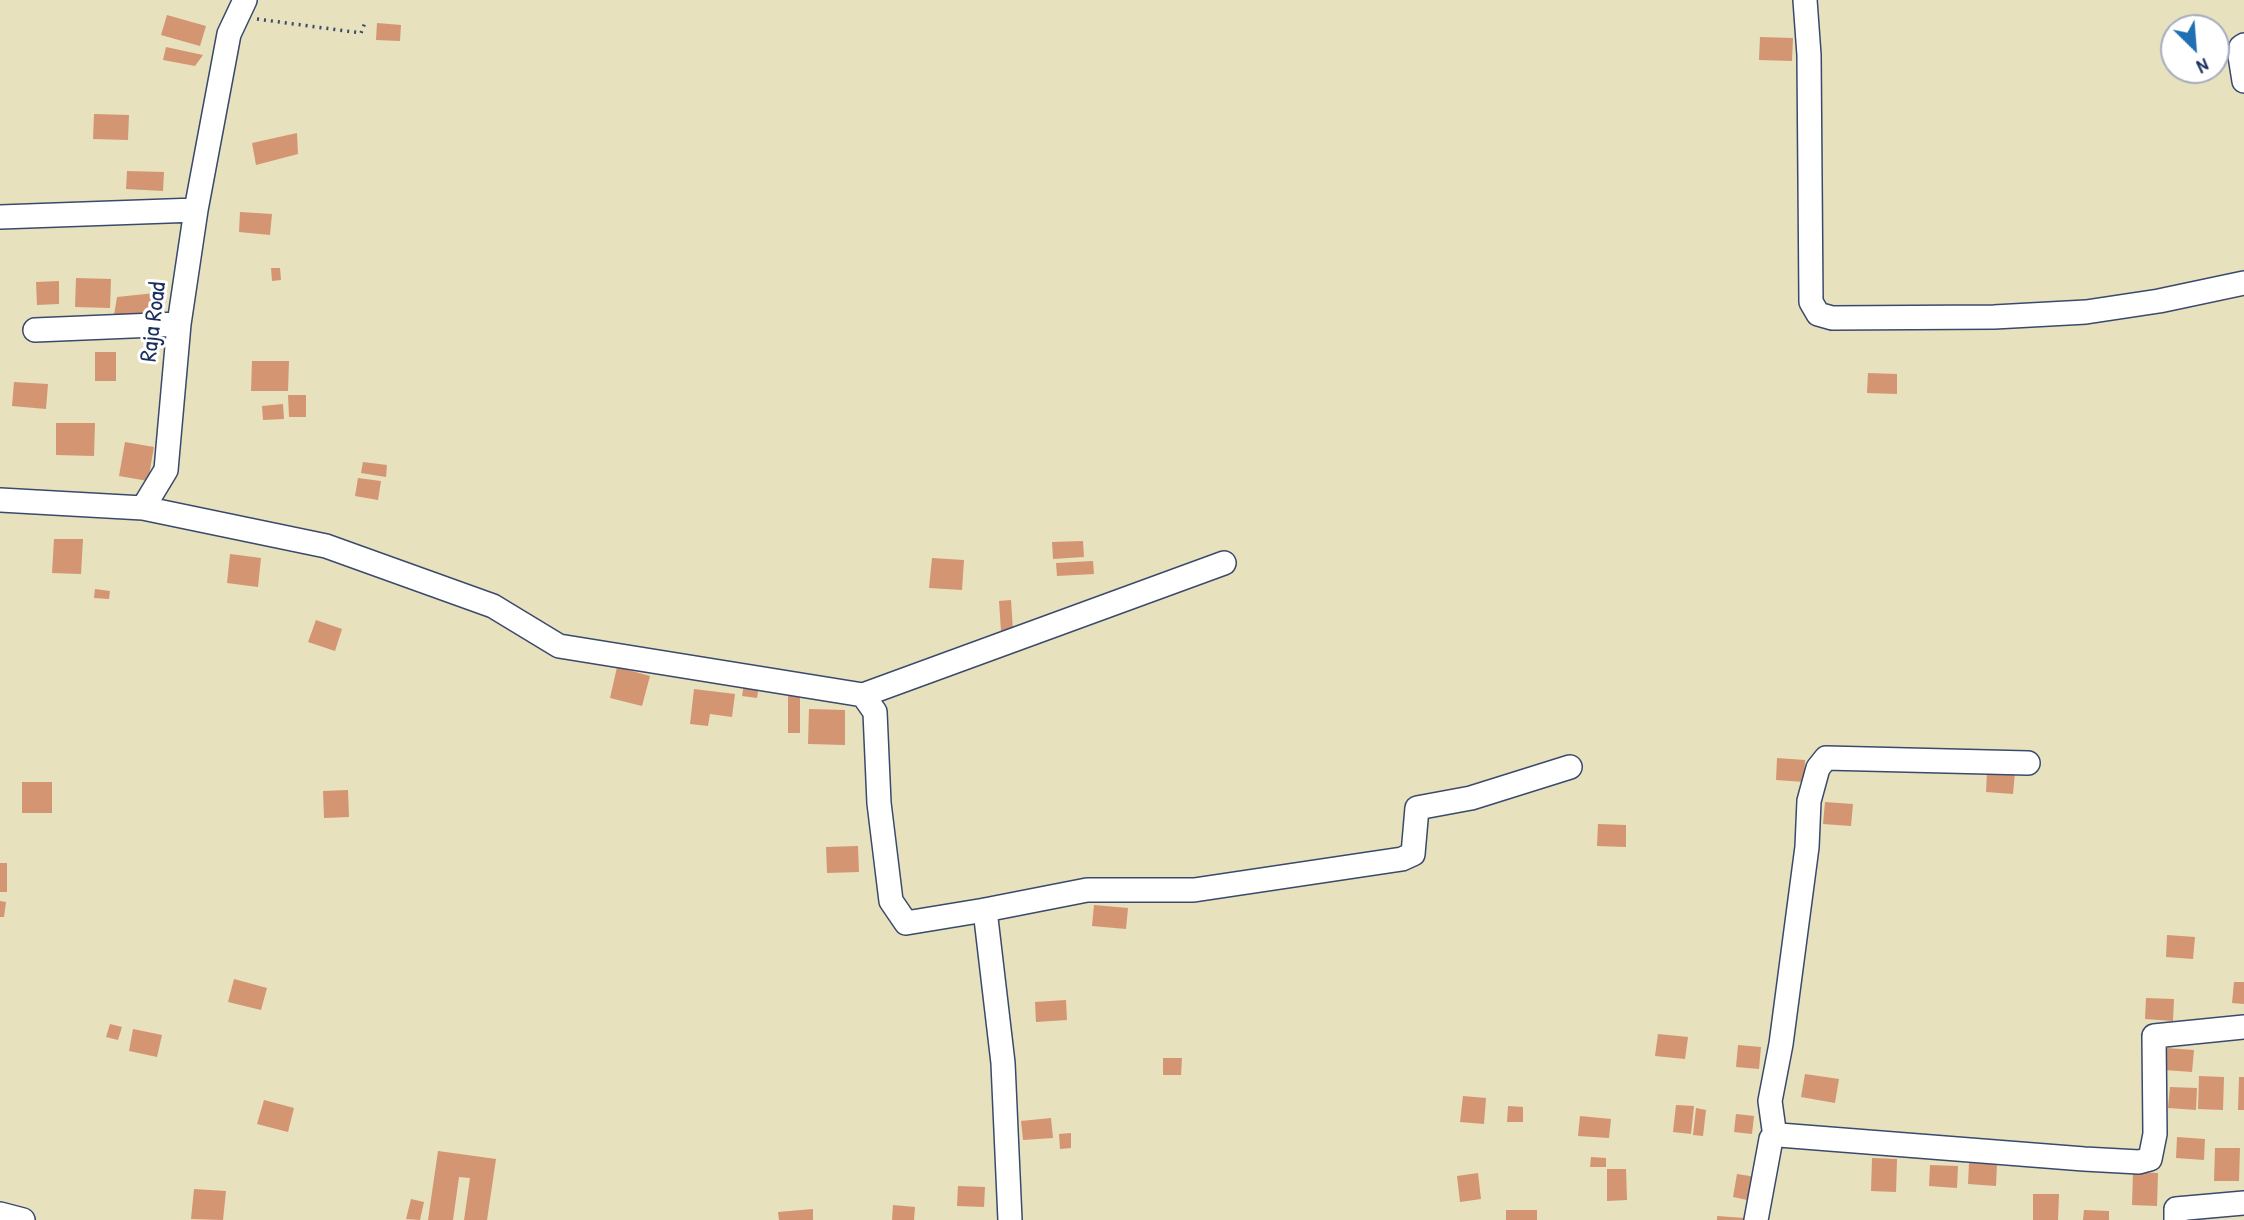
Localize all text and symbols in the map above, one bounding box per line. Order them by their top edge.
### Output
north arrow [2160,14,2230,84]
text: N [2193,52,2213,80]
street label: Raja Road [135,280,173,364]

